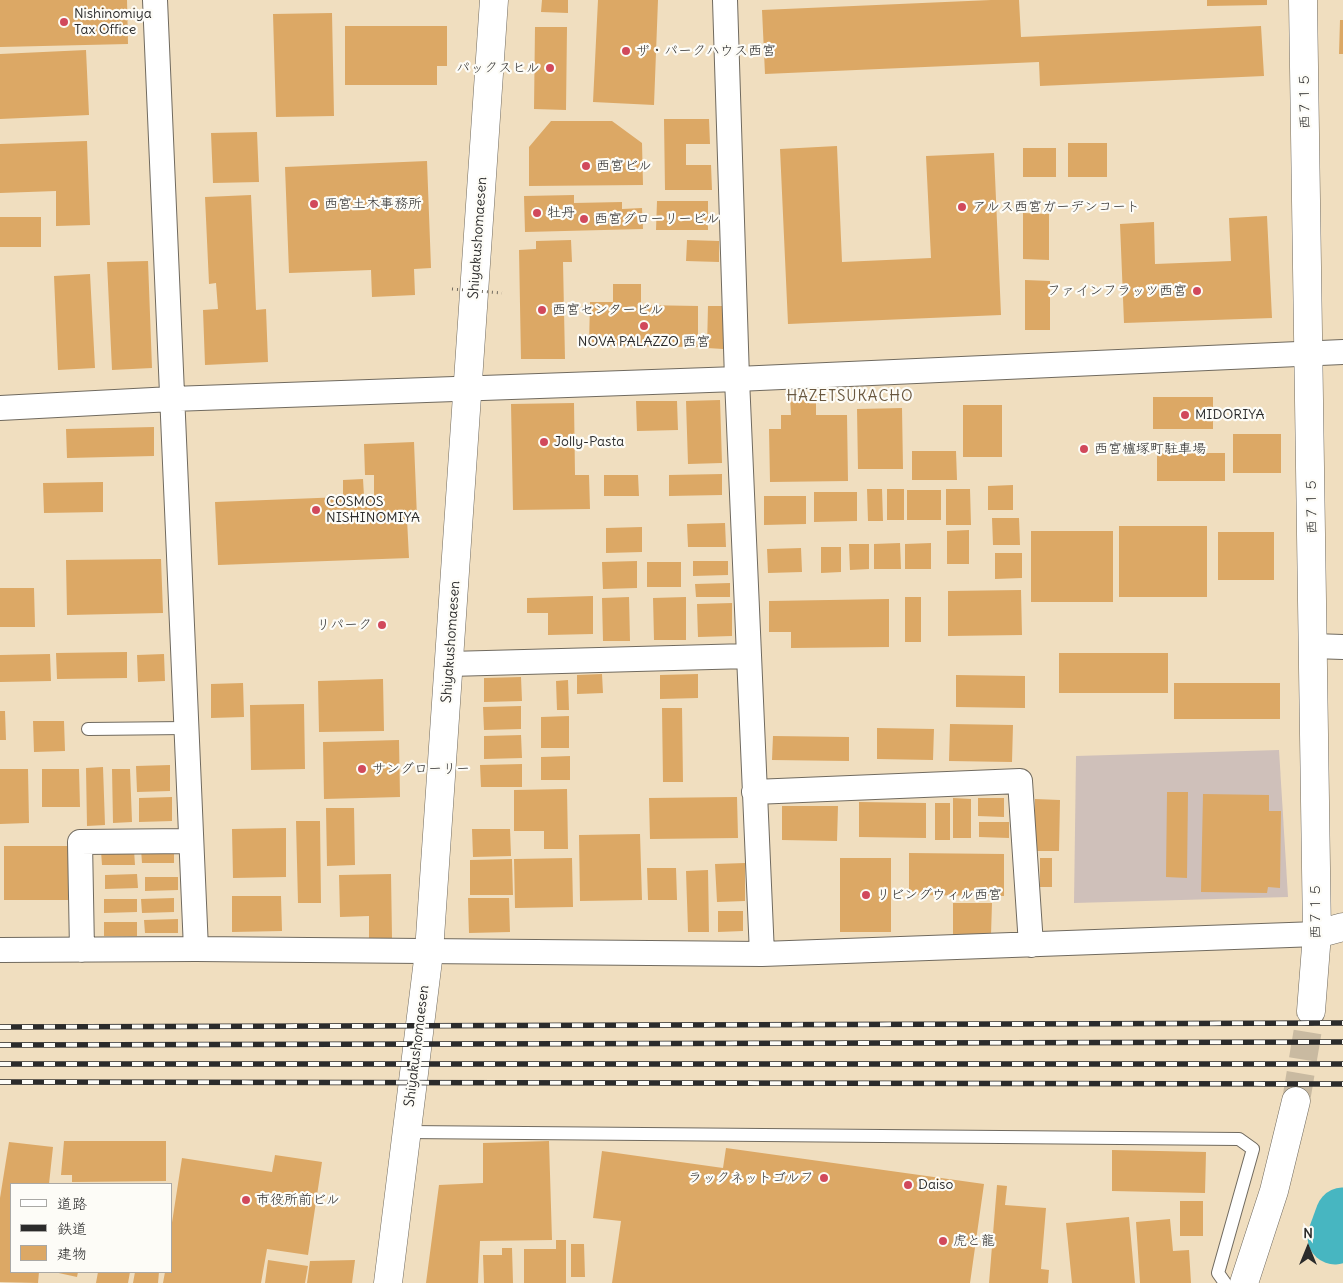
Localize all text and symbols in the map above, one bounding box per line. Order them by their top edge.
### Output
place label: Nishinomiya Tax Office [74,6,152,38]
marker: Nishinomiya Tax Office [58,16,70,28]
place label: ザ・パークハウス西宮 [636,43,776,59]
marker: ザ・パークハウス西宮 [620,45,632,57]
place label: パックスヒル [456,60,540,76]
marker: パックスヒル [544,62,556,74]
street label: 西７１５ [1296,73,1314,129]
place label: 西宮ビル [596,158,652,174]
marker: 西宮ビル [580,160,592,172]
street label: Shiyakushomaesen [465,176,491,300]
place label: 西宮土木事務所 [324,196,422,212]
marker: 西宮土木事務所 [308,198,320,210]
place label: アルス西宮ガーデンコート [972,199,1140,215]
marker: アルス西宮ガーデンコート [956,201,968,213]
place label: 牡丹 [547,205,575,221]
marker: 牡丹 [531,207,543,219]
place label: 西宮グローリービル [594,211,720,227]
marker: 西宮グローリービル [578,213,590,225]
place label: ファインフラッツ西宮 [1047,283,1187,299]
marker: ファインフラッツ西宮 [1191,285,1203,297]
place label: 西宮センタービル [552,302,664,318]
marker: 西宮センタービル [536,304,548,316]
marker: NOVA PALAZZO 西宮 [638,320,650,332]
place label: NOVA PALAZZO 西宮 [578,334,710,350]
district label: HAZETSUKACHO [785,388,915,406]
place label: MIDORIYA [1195,407,1264,423]
marker: MIDORIYA [1179,409,1191,421]
place label: Jolly-Pasta [554,434,624,450]
marker: Jolly-Pasta [538,436,550,448]
place label: 西宮櫨塚町駐車場 [1094,441,1206,457]
marker: 西宮櫨塚町駐車場 [1078,443,1090,455]
street label: 西７１５ [1303,478,1321,534]
place label: COSMOS NISHINOMIYA [326,494,420,526]
marker: COSMOS NISHINOMIYA [310,504,322,516]
street label: Shiyakushomaesen [438,580,464,704]
place label: リパーク [316,617,372,633]
marker: リパーク [376,619,388,631]
place label: サングローリー [372,761,470,777]
marker: サングローリー [356,763,368,775]
street label: 西７１５ [1308,883,1324,939]
place label: リビングウィル西宮 [876,887,1002,903]
marker: リビングウィル西宮 [860,889,872,901]
street label: Shiyakushomaesen [401,984,433,1108]
place label: ラックネットゴルフ [688,1170,814,1186]
marker: ラックネットゴルフ [818,1172,830,1184]
place label: Daiso [918,1177,953,1193]
marker: Daiso [902,1179,914,1191]
legend [10,1183,172,1273]
place label: 市役所前ビル [256,1192,340,1208]
text: 道路 [57,1194,87,1213]
marker: 市役所前ビル [240,1194,252,1206]
text: 鉄道 [57,1219,87,1238]
north arrow [1283,1223,1333,1273]
text: N [1303,1224,1313,1242]
place label: 虎と龍 [953,1233,995,1249]
marker: 虎と龍 [937,1235,949,1247]
text: 建物 [57,1244,87,1263]

